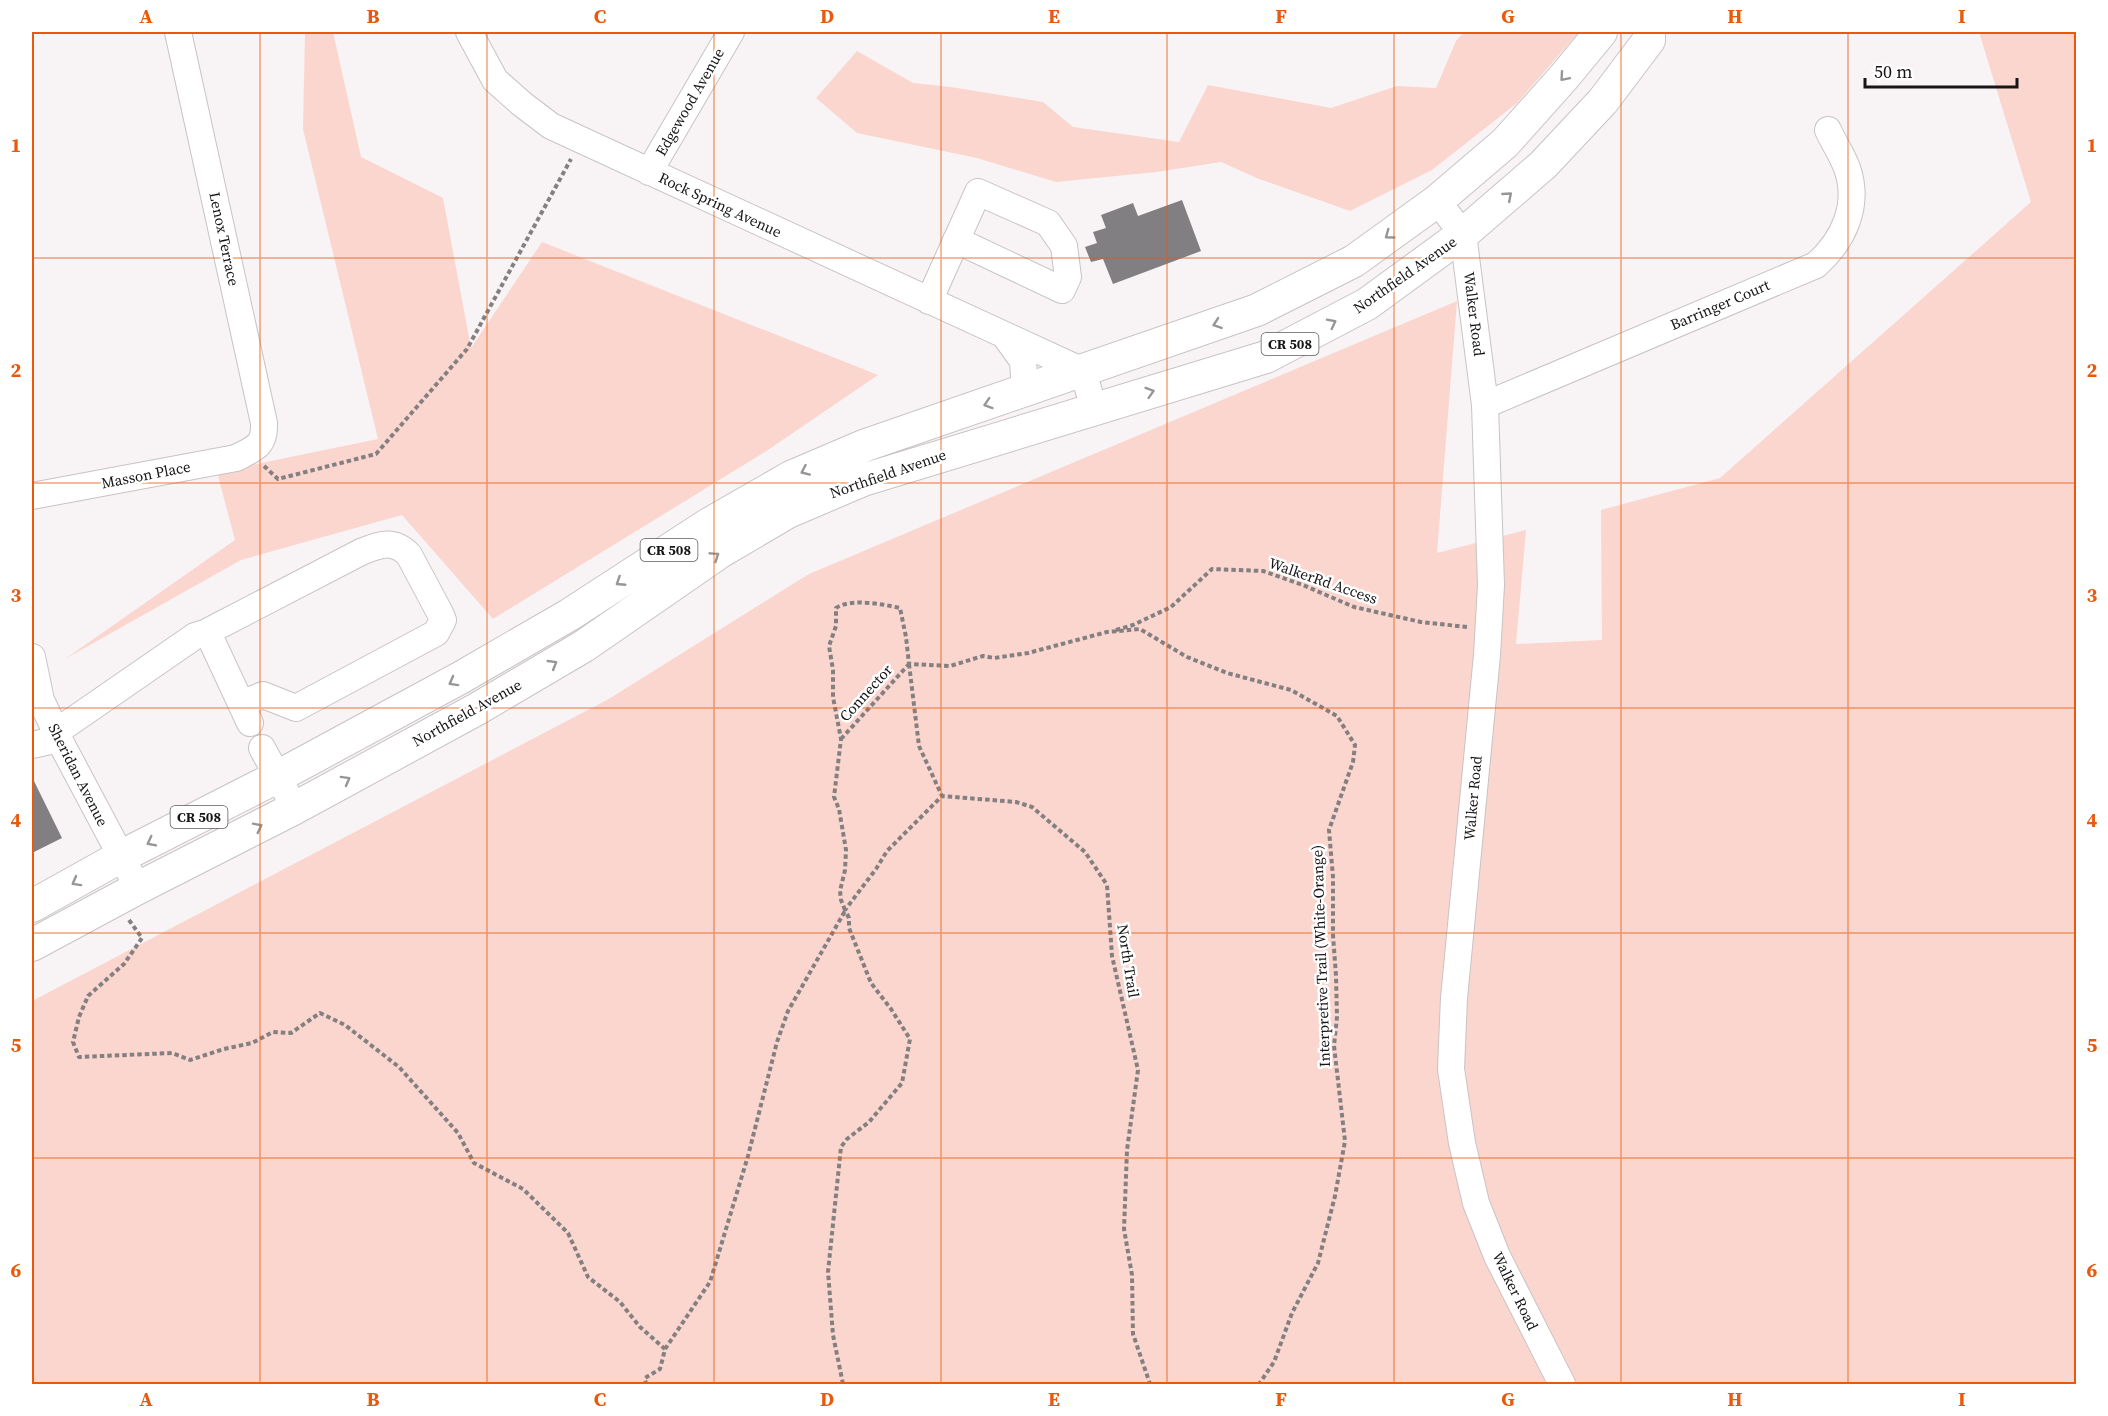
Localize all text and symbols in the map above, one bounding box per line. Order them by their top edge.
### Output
text: A [139,2,153,30]
text: B [366,2,380,30]
text: C [594,2,606,30]
text: D [820,2,834,30]
text: E [1048,2,1060,30]
text: F [1275,2,1287,30]
text: G [1501,2,1515,30]
text: H [1727,2,1743,30]
text: I [1958,2,1966,30]
street label: Edgewood Avenue [650,44,729,160]
scale bar [1865,51,2016,89]
text: 50 m [1874,59,1912,84]
one-way arrow [1560,70,1571,81]
text: 1 [11,131,21,159]
text: 1 [2087,131,2097,159]
street label: Rock Spring Avenue [655,167,785,242]
street label: Lenox Terrace [204,190,245,288]
one-way arrow [1501,192,1512,203]
one-way arrow [1385,228,1396,239]
street label: Northfield Avenue [1349,231,1461,318]
street label: Walker Road [1459,271,1490,358]
street label: Barringer Court [1667,274,1773,335]
one-way arrow [1212,317,1223,330]
one-way arrow [1326,319,1336,330]
road number: CR 508 [1262,333,1318,355]
text: 2 [11,356,22,384]
text: 2 [2087,356,2098,384]
one-way arrow [1144,387,1155,399]
one-way arrow [983,396,994,409]
street label: Northfield Avenue [827,444,949,503]
street label: Masson Place [99,456,193,493]
one-way arrow [801,464,812,476]
road number: CR 508 [640,539,698,561]
one-way arrow [708,552,719,563]
street label: WalkerRd Access [1266,552,1380,609]
one-way arrow [616,574,626,586]
text: 3 [11,581,22,609]
text: 3 [2087,581,2098,609]
street label: Connector [834,659,897,726]
one-way arrow [547,660,557,671]
street label: Northfield Avenue [408,674,525,751]
one-way arrow [449,675,459,686]
street label: Sheridan Avenue [43,720,114,830]
street label: Walker Road [1458,754,1487,841]
one-way arrow [340,776,350,787]
text: 4 [11,806,22,834]
road number: CR 508 [170,806,228,828]
text: 4 [2087,806,2098,834]
one-way arrow [252,823,263,834]
one-way arrow [146,835,157,846]
street label: Interpretive Trail (White-Orange) [1306,845,1335,1067]
one-way arrow [72,875,82,886]
street label: North Trail [1112,923,1145,1000]
text: 5 [11,1031,22,1059]
text: 5 [2087,1031,2098,1059]
street label: Walker Road [1487,1248,1544,1334]
text: 6 [11,1256,22,1284]
text: 6 [2087,1256,2098,1284]
text: A [139,1385,153,1413]
text: B [366,1385,380,1413]
text: C [594,1385,606,1413]
text: D [820,1385,834,1413]
text: E [1048,1385,1060,1413]
text: F [1275,1385,1287,1413]
text: G [1501,1385,1515,1413]
text: H [1727,1385,1743,1413]
text: I [1958,1385,1966,1413]

